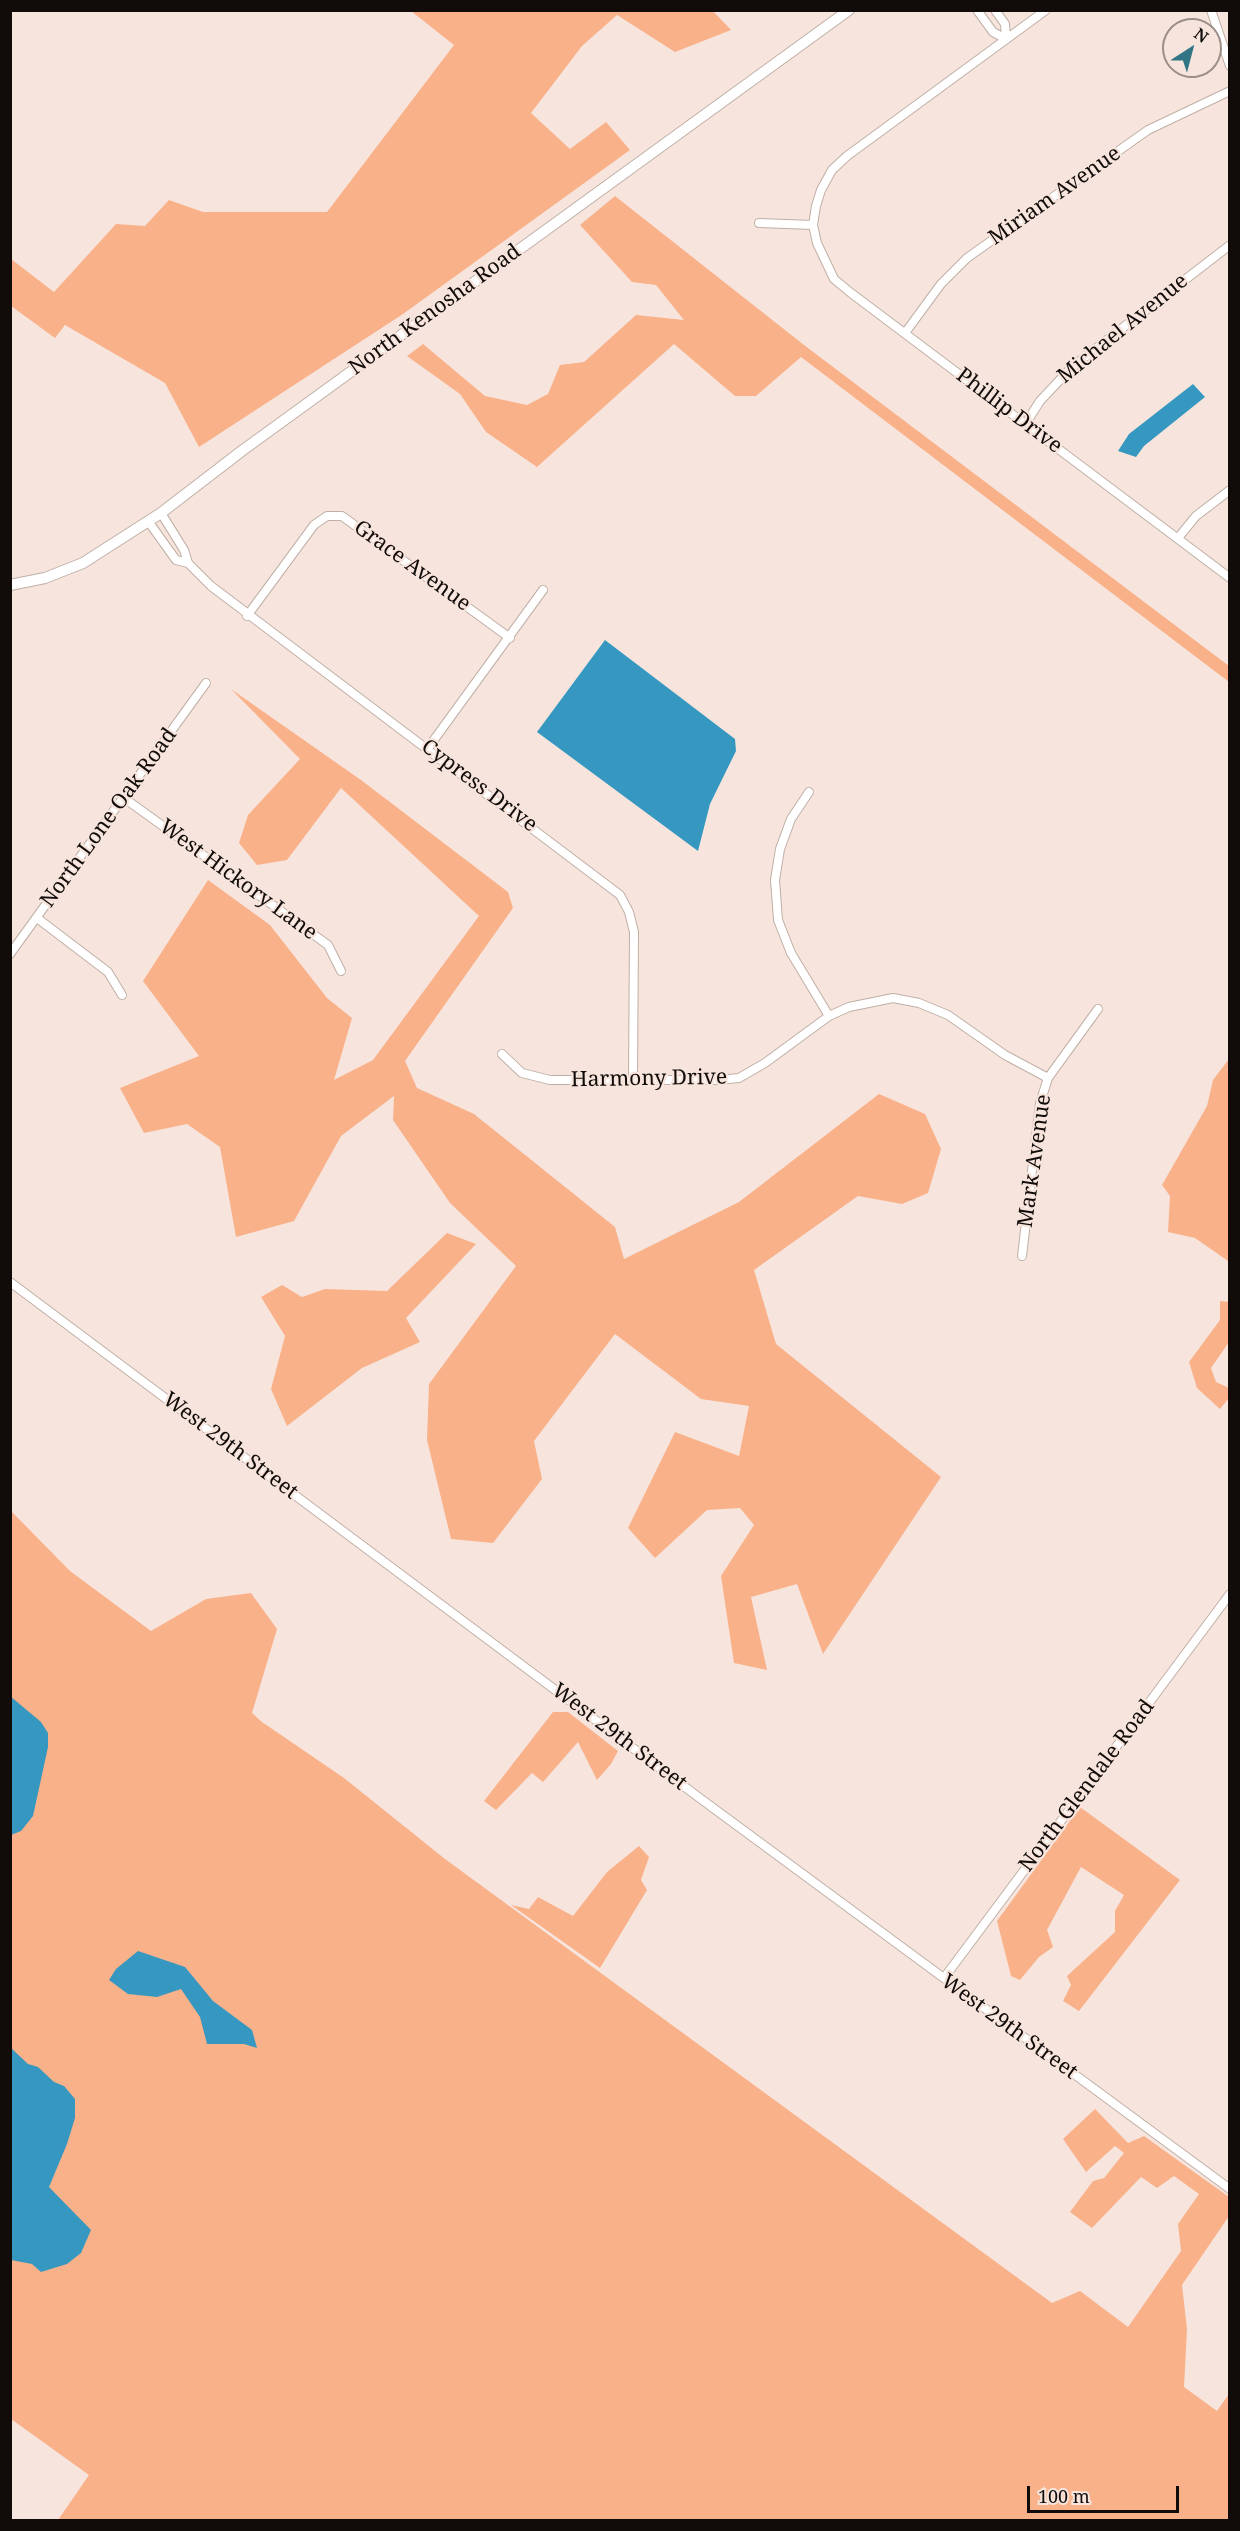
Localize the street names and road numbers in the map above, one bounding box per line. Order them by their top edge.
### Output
street label: Miriam Avenue [984,141,1126,251]
street label: North Kenosha Road [344,239,526,381]
street label: Michael Avenue [1053,269,1193,389]
street label: Phillip Drive [951,363,1067,459]
street label: Grace Avenue [349,515,475,617]
street label: North Lone Oak Road [35,723,183,913]
street label: Cypress Drive [416,734,542,838]
street label: West Hickory Lane [154,814,322,946]
street label: Harmony Drive [571,1065,727,1093]
street label: Mark Avenue [1013,1093,1057,1229]
street label: West 29th Street [158,1387,302,1505]
street label: West 29th Street [547,1678,691,1796]
street label: North Glendale Road [1014,1695,1160,1877]
street label: West 29th Street [936,1969,1082,2085]

